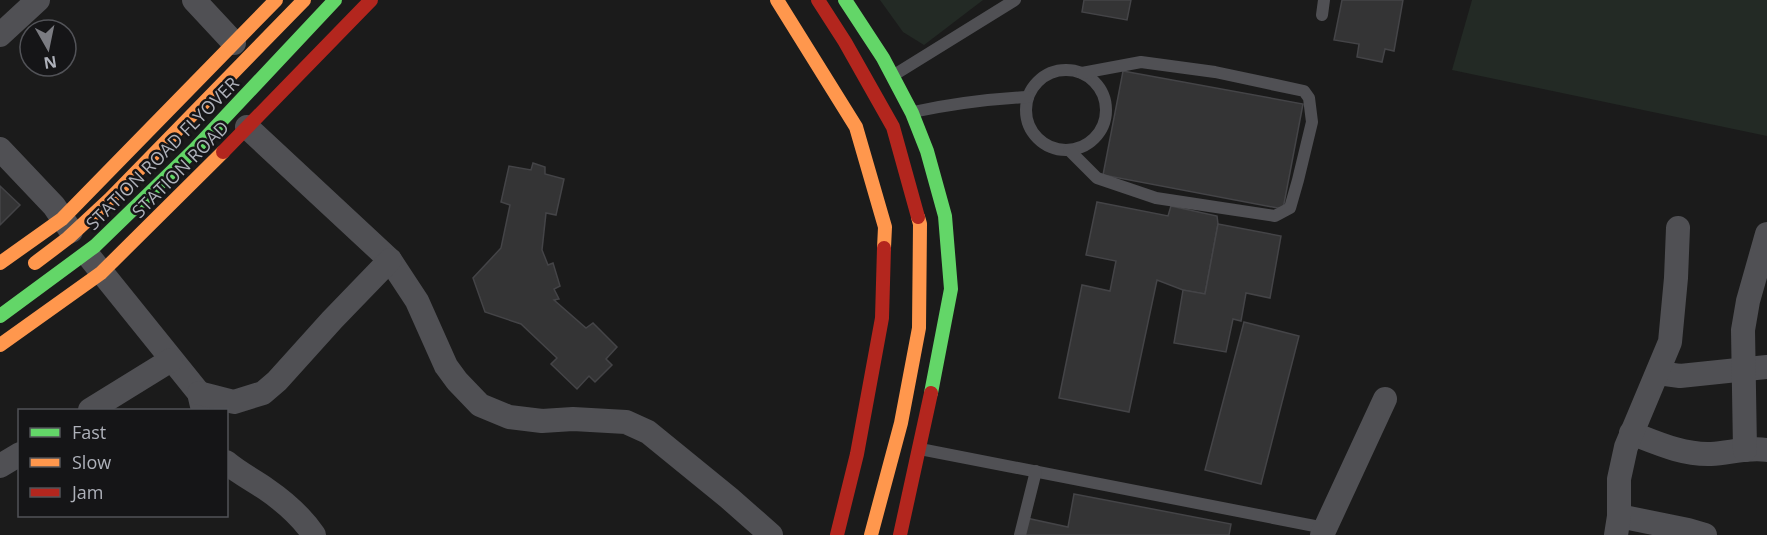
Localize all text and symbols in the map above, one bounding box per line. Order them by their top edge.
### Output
north arrow [18,18,78,78]
text: N [42,51,58,75]
street label: STATION ROAD FLYOVER [81,72,243,234]
street label: STATION ROAD [127,116,233,222]
legend [18,409,228,517]
text: Fast [72,420,106,444]
text: Slow [72,450,111,474]
text: Jam [70,480,104,504]

